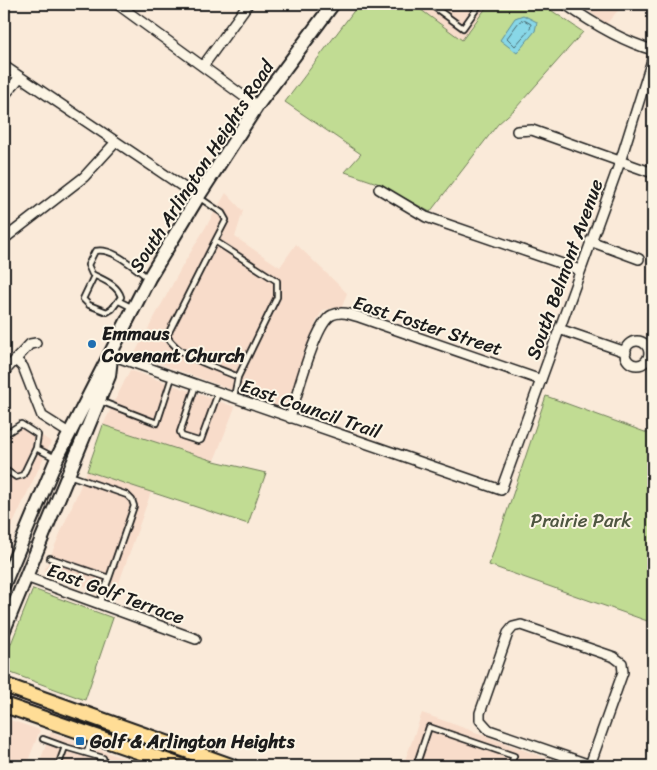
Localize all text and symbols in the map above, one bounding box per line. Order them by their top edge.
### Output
street label: South Arlington Heights Road [120,52,284,279]
street label: South Belmont Avenue [516,174,613,364]
street label: East Foster Street [349,286,507,365]
place label: Emmaus Covenant Church [101,317,245,372]
marker: Emmaus Covenant Church [86,338,98,350]
street label: East Council Trail [236,369,386,448]
park label: Prairie Park [531,504,632,537]
street label: East Golf Terrace [42,553,189,634]
place label: Golf & Arlington Heights [89,725,296,758]
marker: Golf & Arlington Heights [74,735,86,747]

